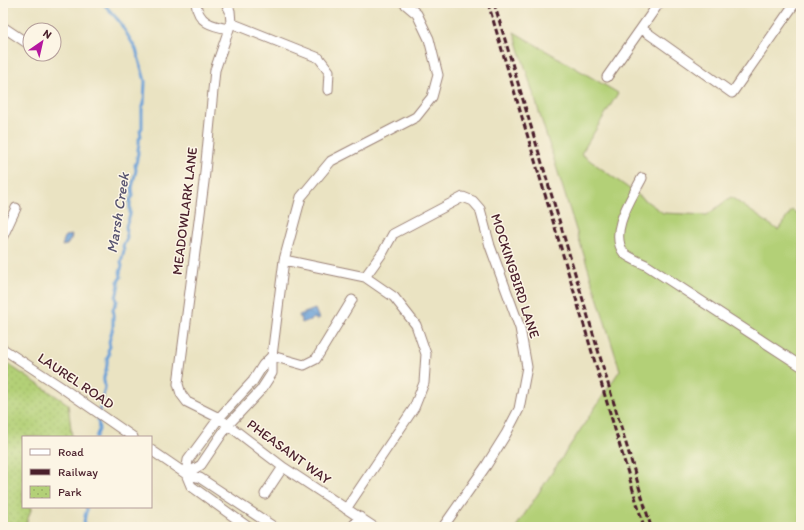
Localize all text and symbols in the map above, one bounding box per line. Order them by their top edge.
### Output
north arrow [22,22,62,62]
text: N [41,27,54,42]
street label: MEADOWLARK LANE [169,146,201,276]
water label: Marsh Creek [103,170,133,254]
street label: MOCKINGBIRD LANE [487,212,543,341]
street label: LAUREL ROAD [35,349,118,413]
street label: PHEASANT WAY [244,416,334,488]
legend [22,436,152,508]
text: Road [58,445,84,459]
text: Railway [58,465,98,479]
text: Park [58,485,82,499]

